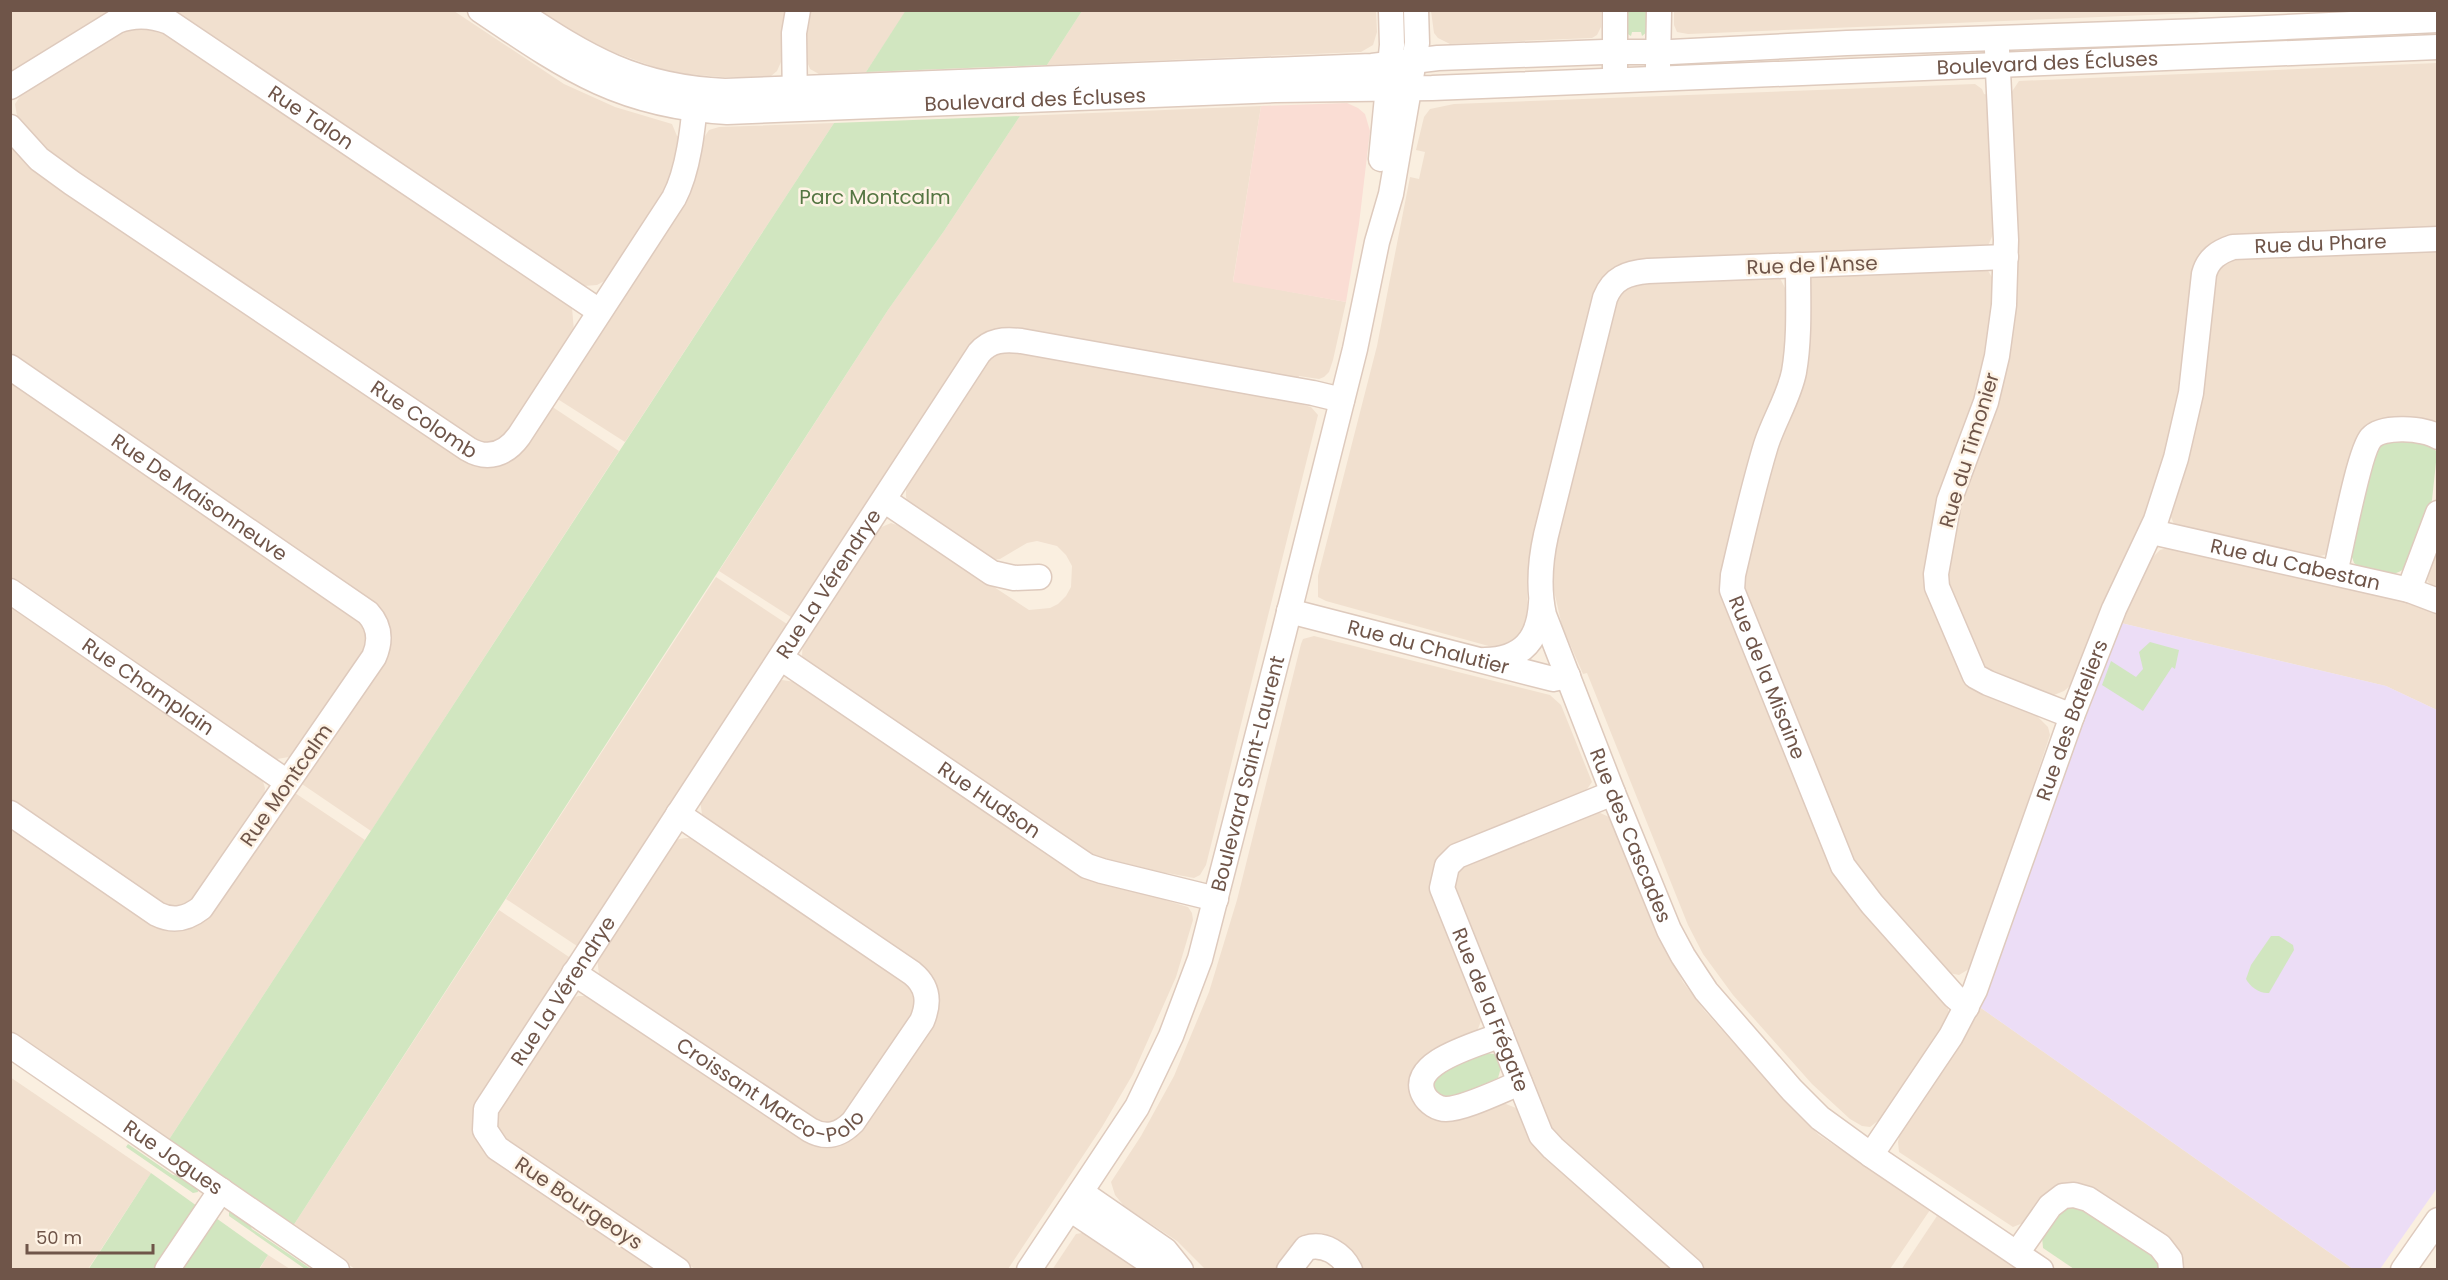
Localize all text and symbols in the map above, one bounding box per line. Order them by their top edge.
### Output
street label: Boulevard des Écluses [1936,44,2159,81]
street label: Rue Talon [263,79,359,156]
street label: Boulevard des Écluses [924,81,1146,118]
park label: Parc Montcalm [799,183,951,211]
street label: Rue du Phare [2254,227,2387,260]
street label: Rue de l'Anse [1746,249,1878,281]
street label: Rue du Timonier [1932,369,2006,531]
street label: Rue Colomb [365,374,482,465]
street label: Rue De Maisonneuve [106,427,293,568]
street label: Rue La Vérendrye [769,503,888,664]
street label: Rue du Cabestan [2208,532,2383,597]
street label: Rue de la Misaine [1722,592,1813,763]
street label: Rue du Chalutier [1345,613,1512,681]
street label: Rue Champlain [77,631,220,742]
street label: Rue des Bateliers [2029,635,2115,805]
street label: Boulevard Saint-Laurent [1204,653,1291,895]
street label: Rue Montcalm [233,718,339,852]
street label: Rue des Cascades [1583,744,1678,927]
street label: Rue Hudson [932,755,1046,845]
street label: Rue La Vérendrye [504,911,622,1071]
street label: Rue de la Frégate [1445,923,1536,1096]
street label: Croissant Marco-Polo [671,1031,871,1149]
street label: Rue Jogues [118,1113,229,1201]
street label: Rue Bourgeoys [510,1150,648,1256]
scale bar [27,1217,153,1255]
text: 50 m [36,1225,82,1250]

